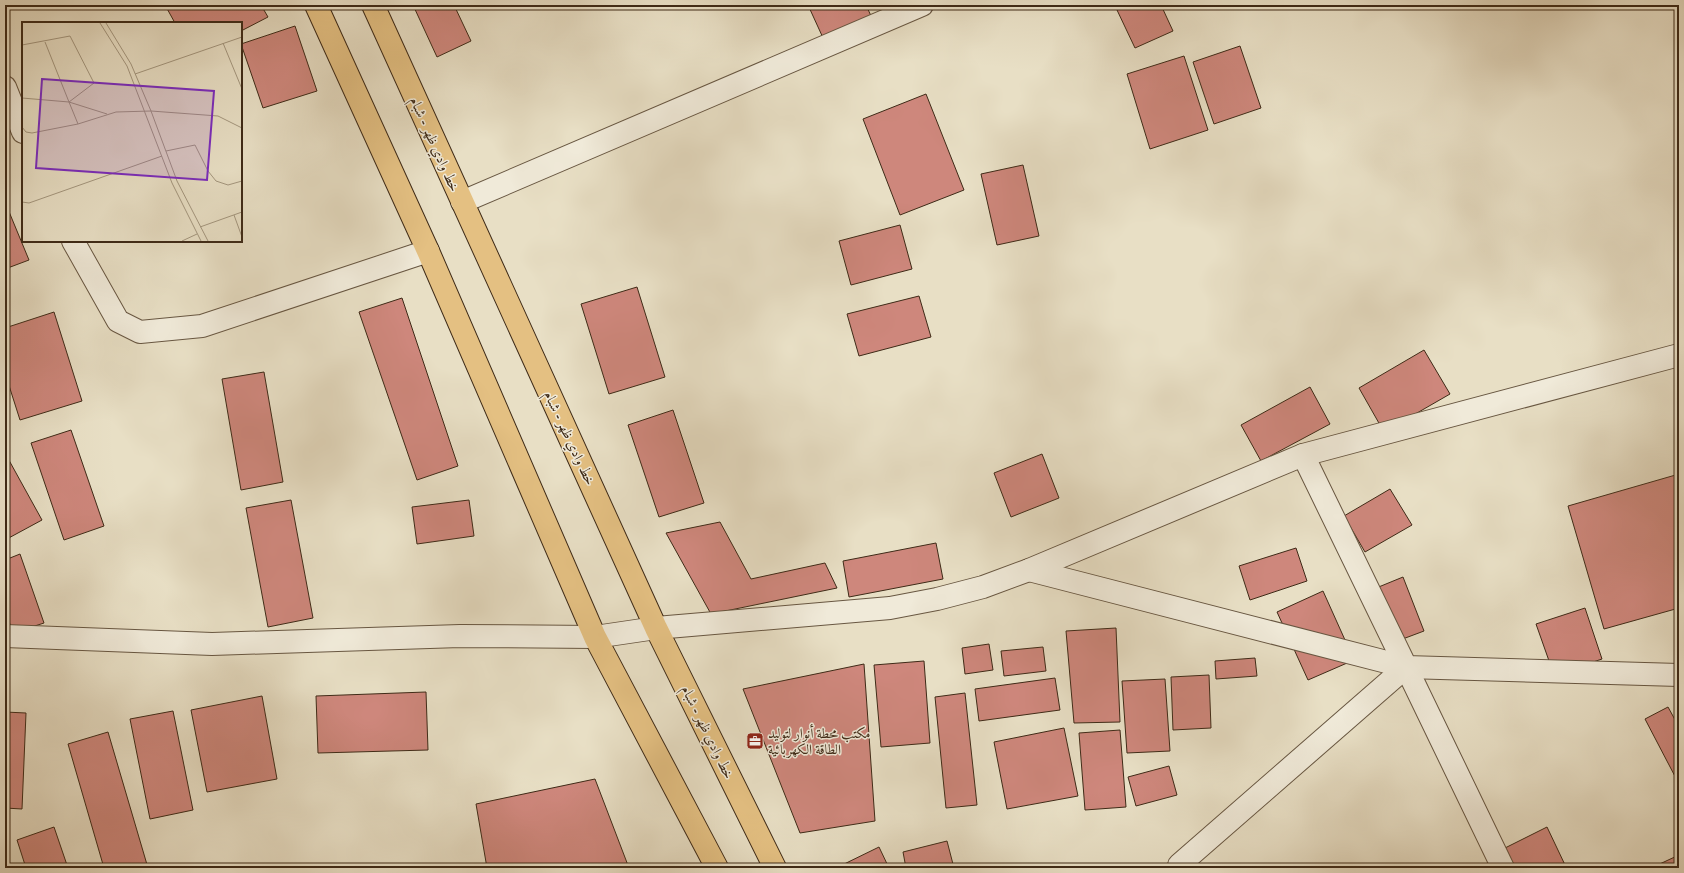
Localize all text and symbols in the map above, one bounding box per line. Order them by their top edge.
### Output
inset map [22,22,242,242]
street label: خط وادي ظهر - شبام [402,94,463,196]
street label: خط وادي ظهر - شبام [537,388,599,490]
street label: خط وادي ظهر - شبام [674,683,738,784]
place label: مكتب محطة أنوار لتوليد الطاقة الكهربائية [768,723,871,759]
office icon: مكتب محطة أنوار لتوليد الطاقة الكهربائية [745,731,765,751]

